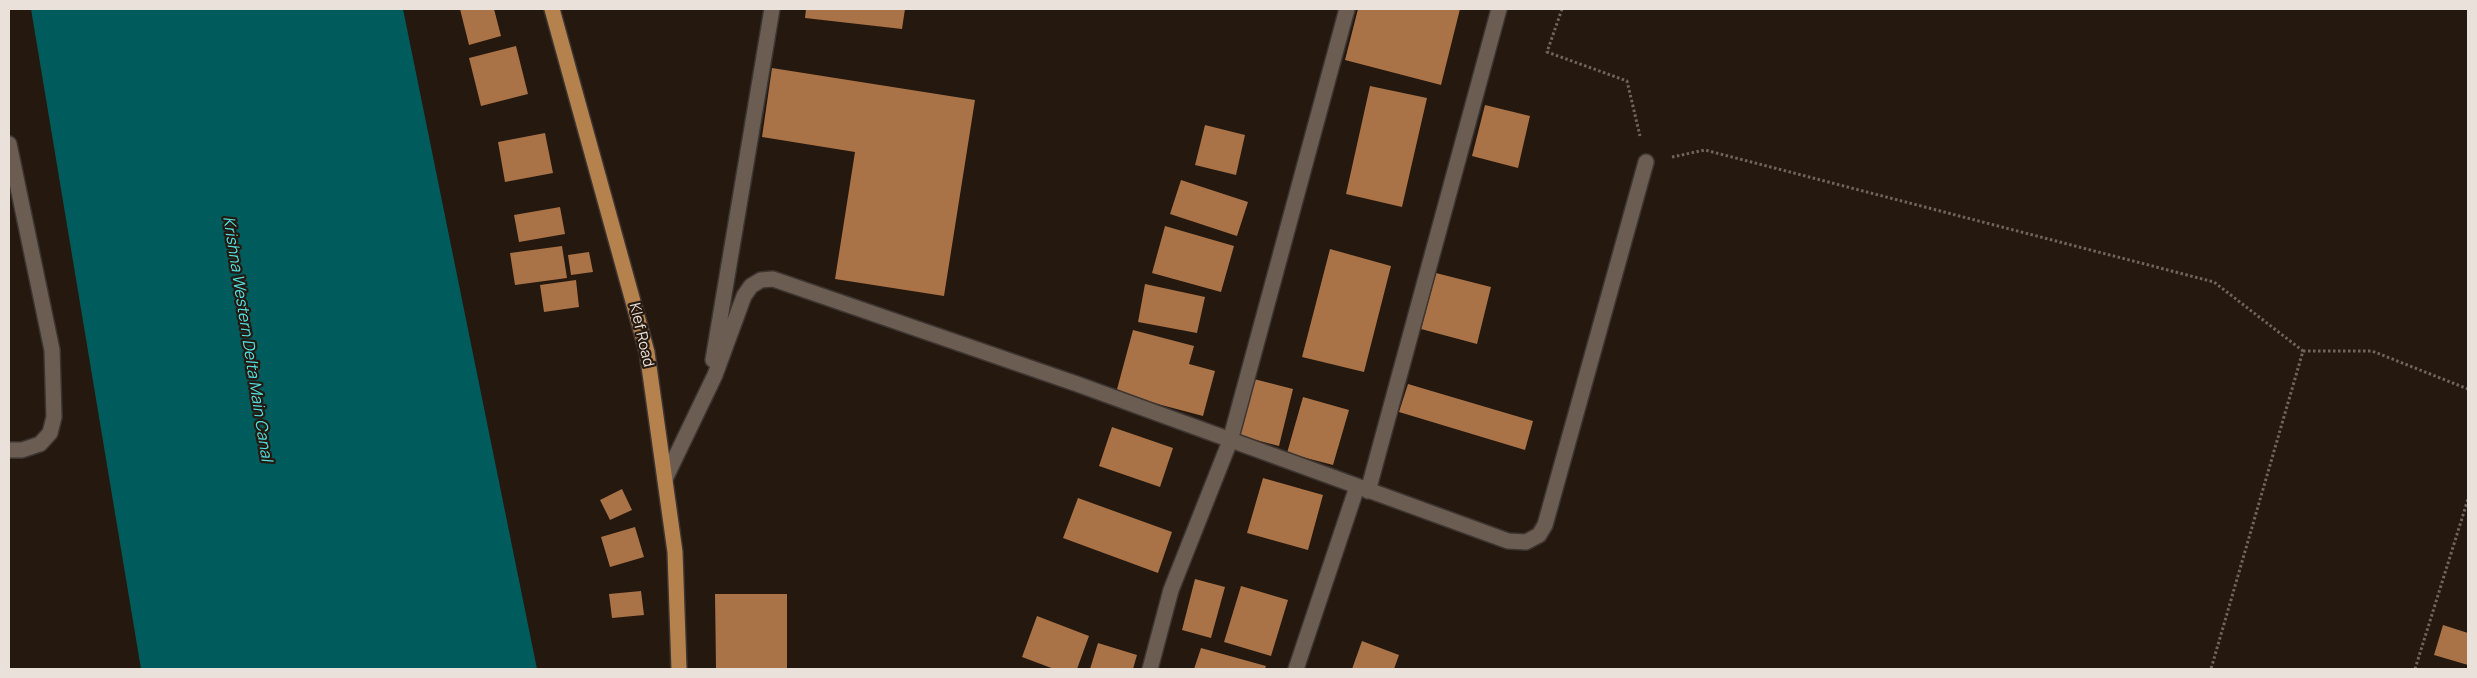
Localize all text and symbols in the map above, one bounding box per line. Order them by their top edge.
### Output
water label: Krishna Western Delta Main Canal [218,215,276,463]
street label: Klef Road [625,301,657,369]

